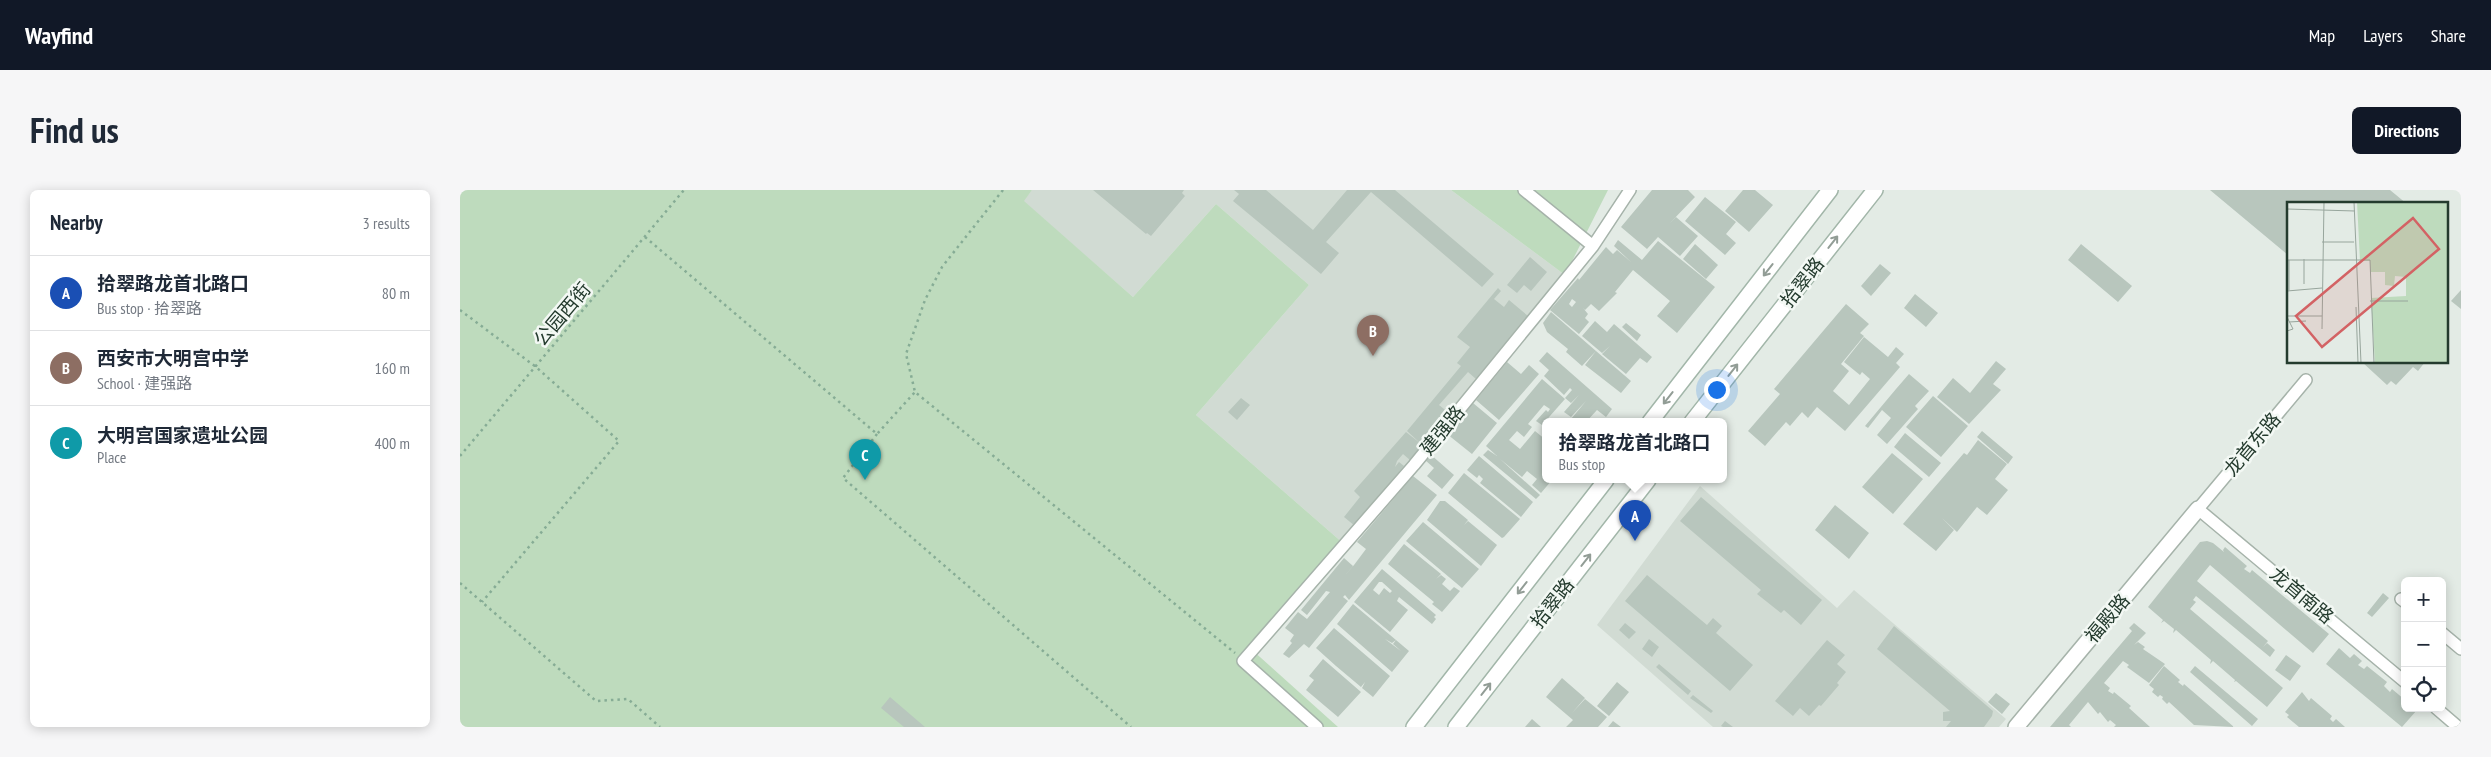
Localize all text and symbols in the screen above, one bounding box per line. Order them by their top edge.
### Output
text: Wayfind [25,20,93,51]
text: Map [2309,24,2335,47]
text: Layers [2363,24,2403,47]
text: Share [2431,24,2466,47]
text: Find us [30,107,119,153]
button: Directions [2352,107,2461,154]
inset map [2287,202,2448,364]
text: Nearby [50,209,103,236]
text: 3 results [363,213,410,233]
one-way arrow [1827,236,1838,249]
street label: 拾翠路 [1775,252,1829,312]
one-way arrow [1763,263,1773,277]
text: 拾翠路龙首北路口 [97,271,249,295]
street label: 公园西街 [528,277,596,351]
text: A [62,283,70,303]
text: 80 m [382,283,410,303]
text: Bus stop · 拾翠路 [97,298,202,318]
pin: B [1357,315,1389,356]
text: 西安市大明宫中学 [97,346,249,370]
text: B [62,358,70,378]
text: 160 m [375,358,410,378]
one-way arrow [1727,364,1738,377]
text: School · 建强路 [97,373,192,393]
your location [1704,377,1730,403]
one-way arrow [1663,391,1674,404]
street label: 建强路 [1415,400,1469,460]
street label: 龙首东路 [2218,407,2286,481]
popup [1542,418,1727,483]
text: 大明宫国家遗址公园 [97,423,268,447]
text: 拾翠路龙首北路口 [1558,430,1711,454]
text: C [62,433,70,453]
text: 400 m [375,433,410,453]
pin: C [849,439,881,480]
text: Place [97,447,126,467]
text: Bus stop [1558,454,1605,474]
pin: A [1619,500,1651,541]
one-way arrow [1581,553,1591,567]
street label: 龙首南路 [2265,561,2339,629]
street label: 拾翠路 [1525,573,1579,633]
map controls [2401,577,2446,712]
button: + [2401,577,2446,622]
one-way arrow [1517,581,1528,594]
street label: 福殿路 [2079,588,2135,648]
button: − [2401,622,2446,667]
button: locate [2401,667,2446,712]
one-way arrow [1481,682,1492,695]

